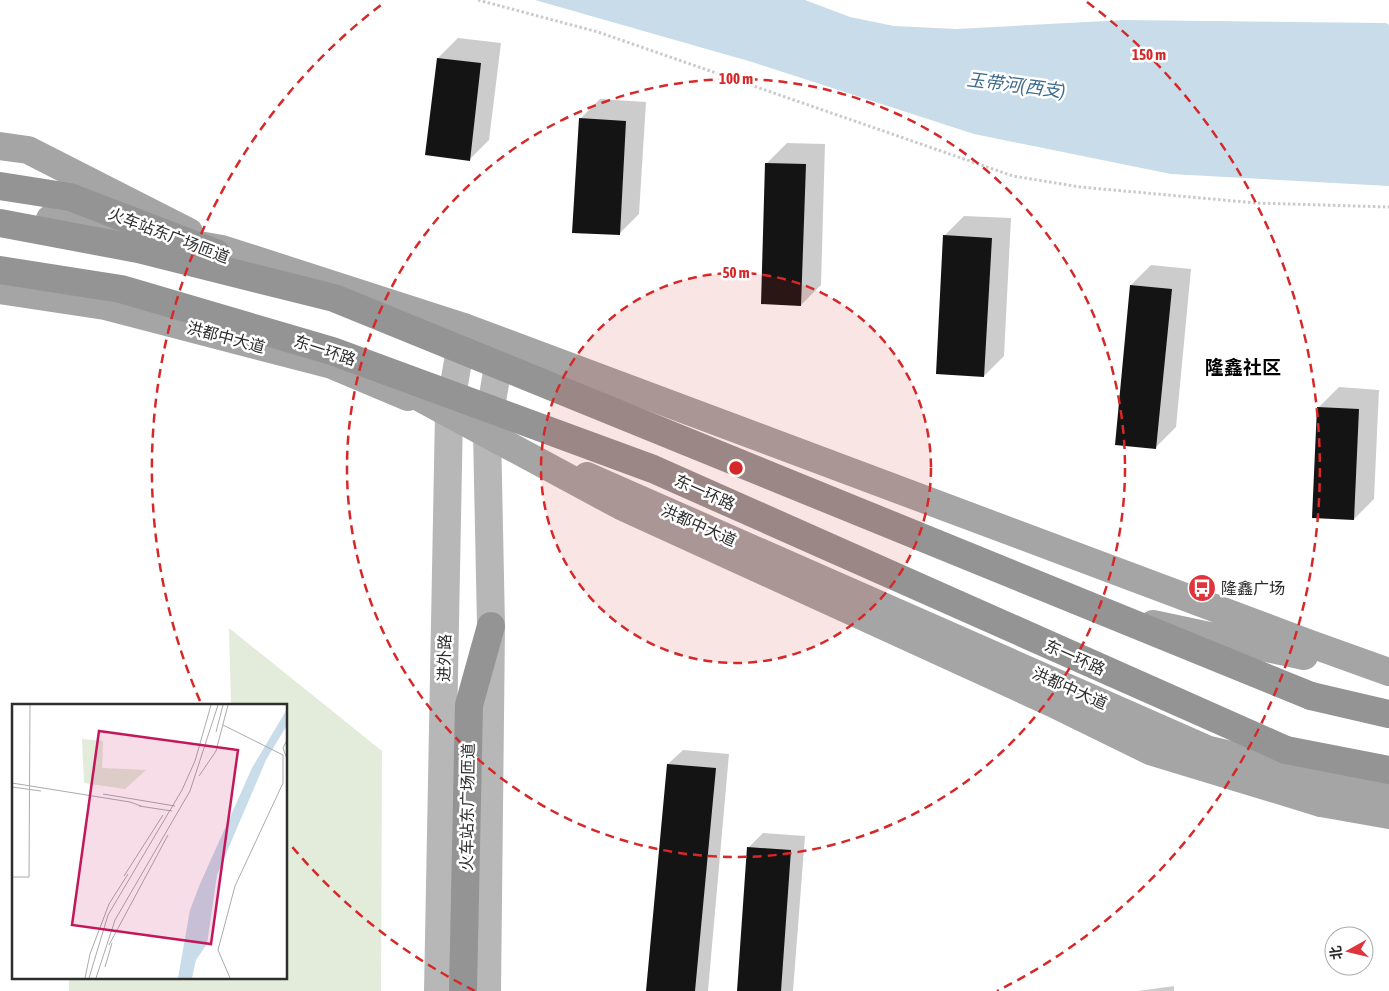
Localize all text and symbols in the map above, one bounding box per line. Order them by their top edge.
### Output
text: 150 m [1132,46,1166,63]
water label: 玉带河(西支) [966,69,1066,101]
text: 100 m [719,70,753,87]
street label: 火车站东广场匝道 [106,204,232,266]
text: 50 m [723,264,750,281]
street label: 洪都中大道 [185,318,267,356]
street label: 东一环路 [292,332,358,368]
district label: 隆鑫社区 [1205,356,1281,378]
centre of rings [727,459,745,477]
street label: 东一环路 [672,471,738,513]
street label: 洪都中大道 [659,501,739,549]
bus stop icon: 隆鑫广场 [1187,573,1217,603]
place label: 隆鑫广场 [1221,579,1285,597]
street label: 进外路 [435,634,453,682]
street label: 东一环路 [1042,636,1108,678]
street label: 洪都中大道 [1030,664,1110,712]
inset map [12,704,288,978]
street label: 火车站东广场匝道 [457,743,477,871]
north arrow [1324,926,1374,976]
text: 北 [1327,945,1345,961]

